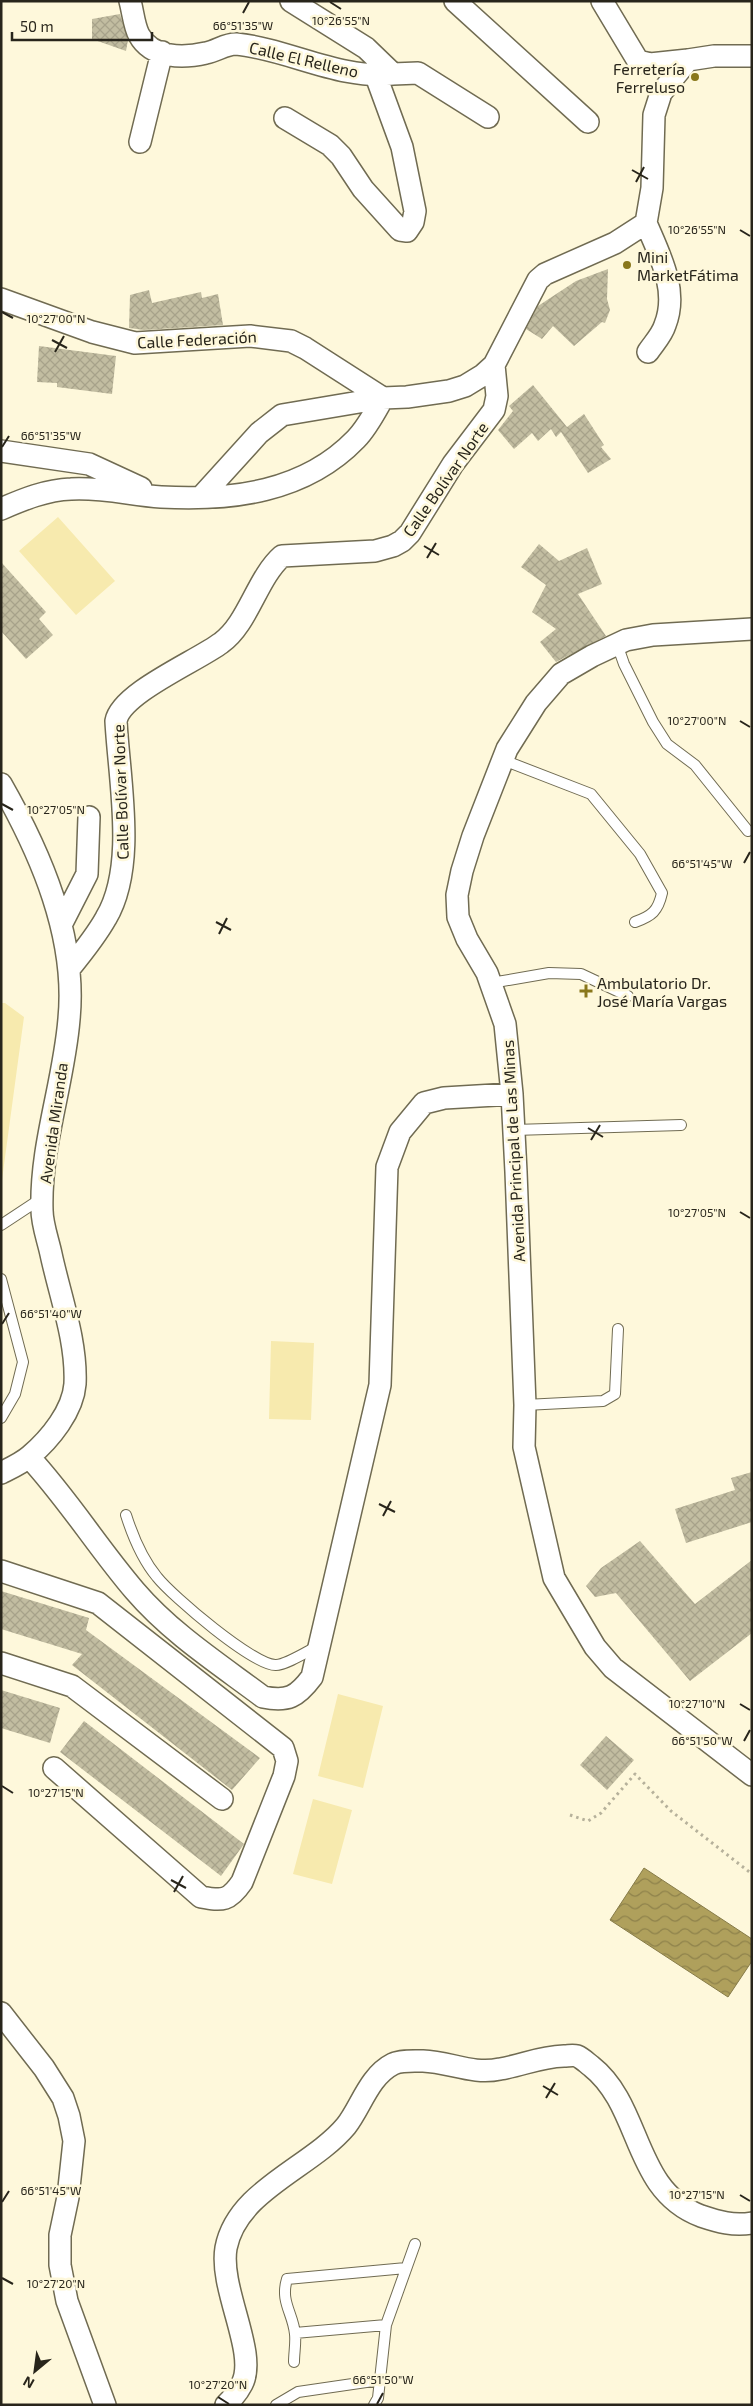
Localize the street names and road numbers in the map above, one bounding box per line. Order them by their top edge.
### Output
street label: Calle El Relleno [248,37,360,81]
street label: Calle Federación [137,326,257,352]
street label: Calle Bolívar Norte [398,418,492,540]
street label: Calle Bolívar Norte [108,724,132,860]
street label: Avenida Principal de Las Minas [498,1039,528,1263]
street label: Avenida Miranda [35,1061,71,1185]

